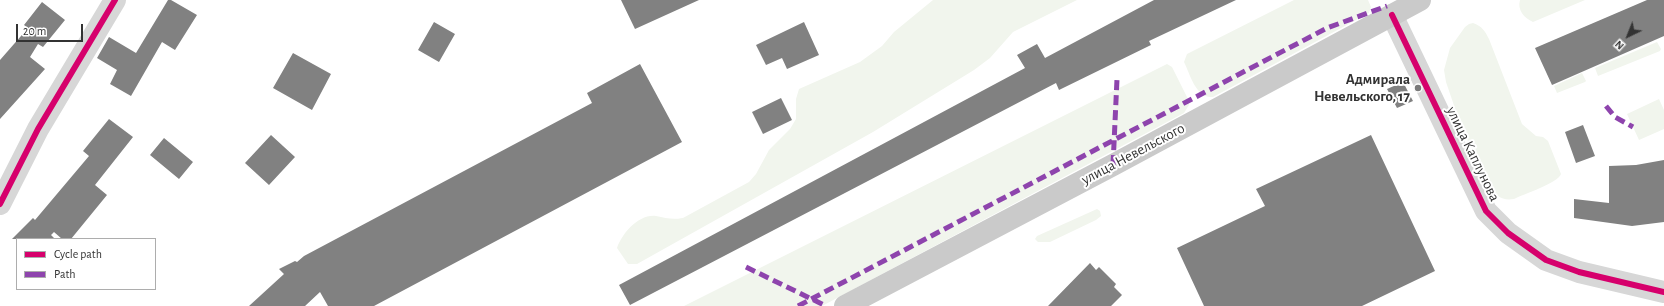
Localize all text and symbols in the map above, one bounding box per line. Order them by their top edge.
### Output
scale bar [18,16,85,42]
north arrow [1608,16,1648,56]
text: 20 m [23,25,46,37]
text: N [1613,39,1626,52]
place label: Адмирала Невельского, 17 [1314,70,1410,105]
marker: Адмирала Невельского, 17 [1413,83,1423,93]
street label: улица Каплунова [1442,104,1504,204]
street label: улица Невельского [1078,119,1188,189]
legend [16,238,156,290]
text: Cycle path [54,248,102,260]
text: Path [54,268,76,280]

